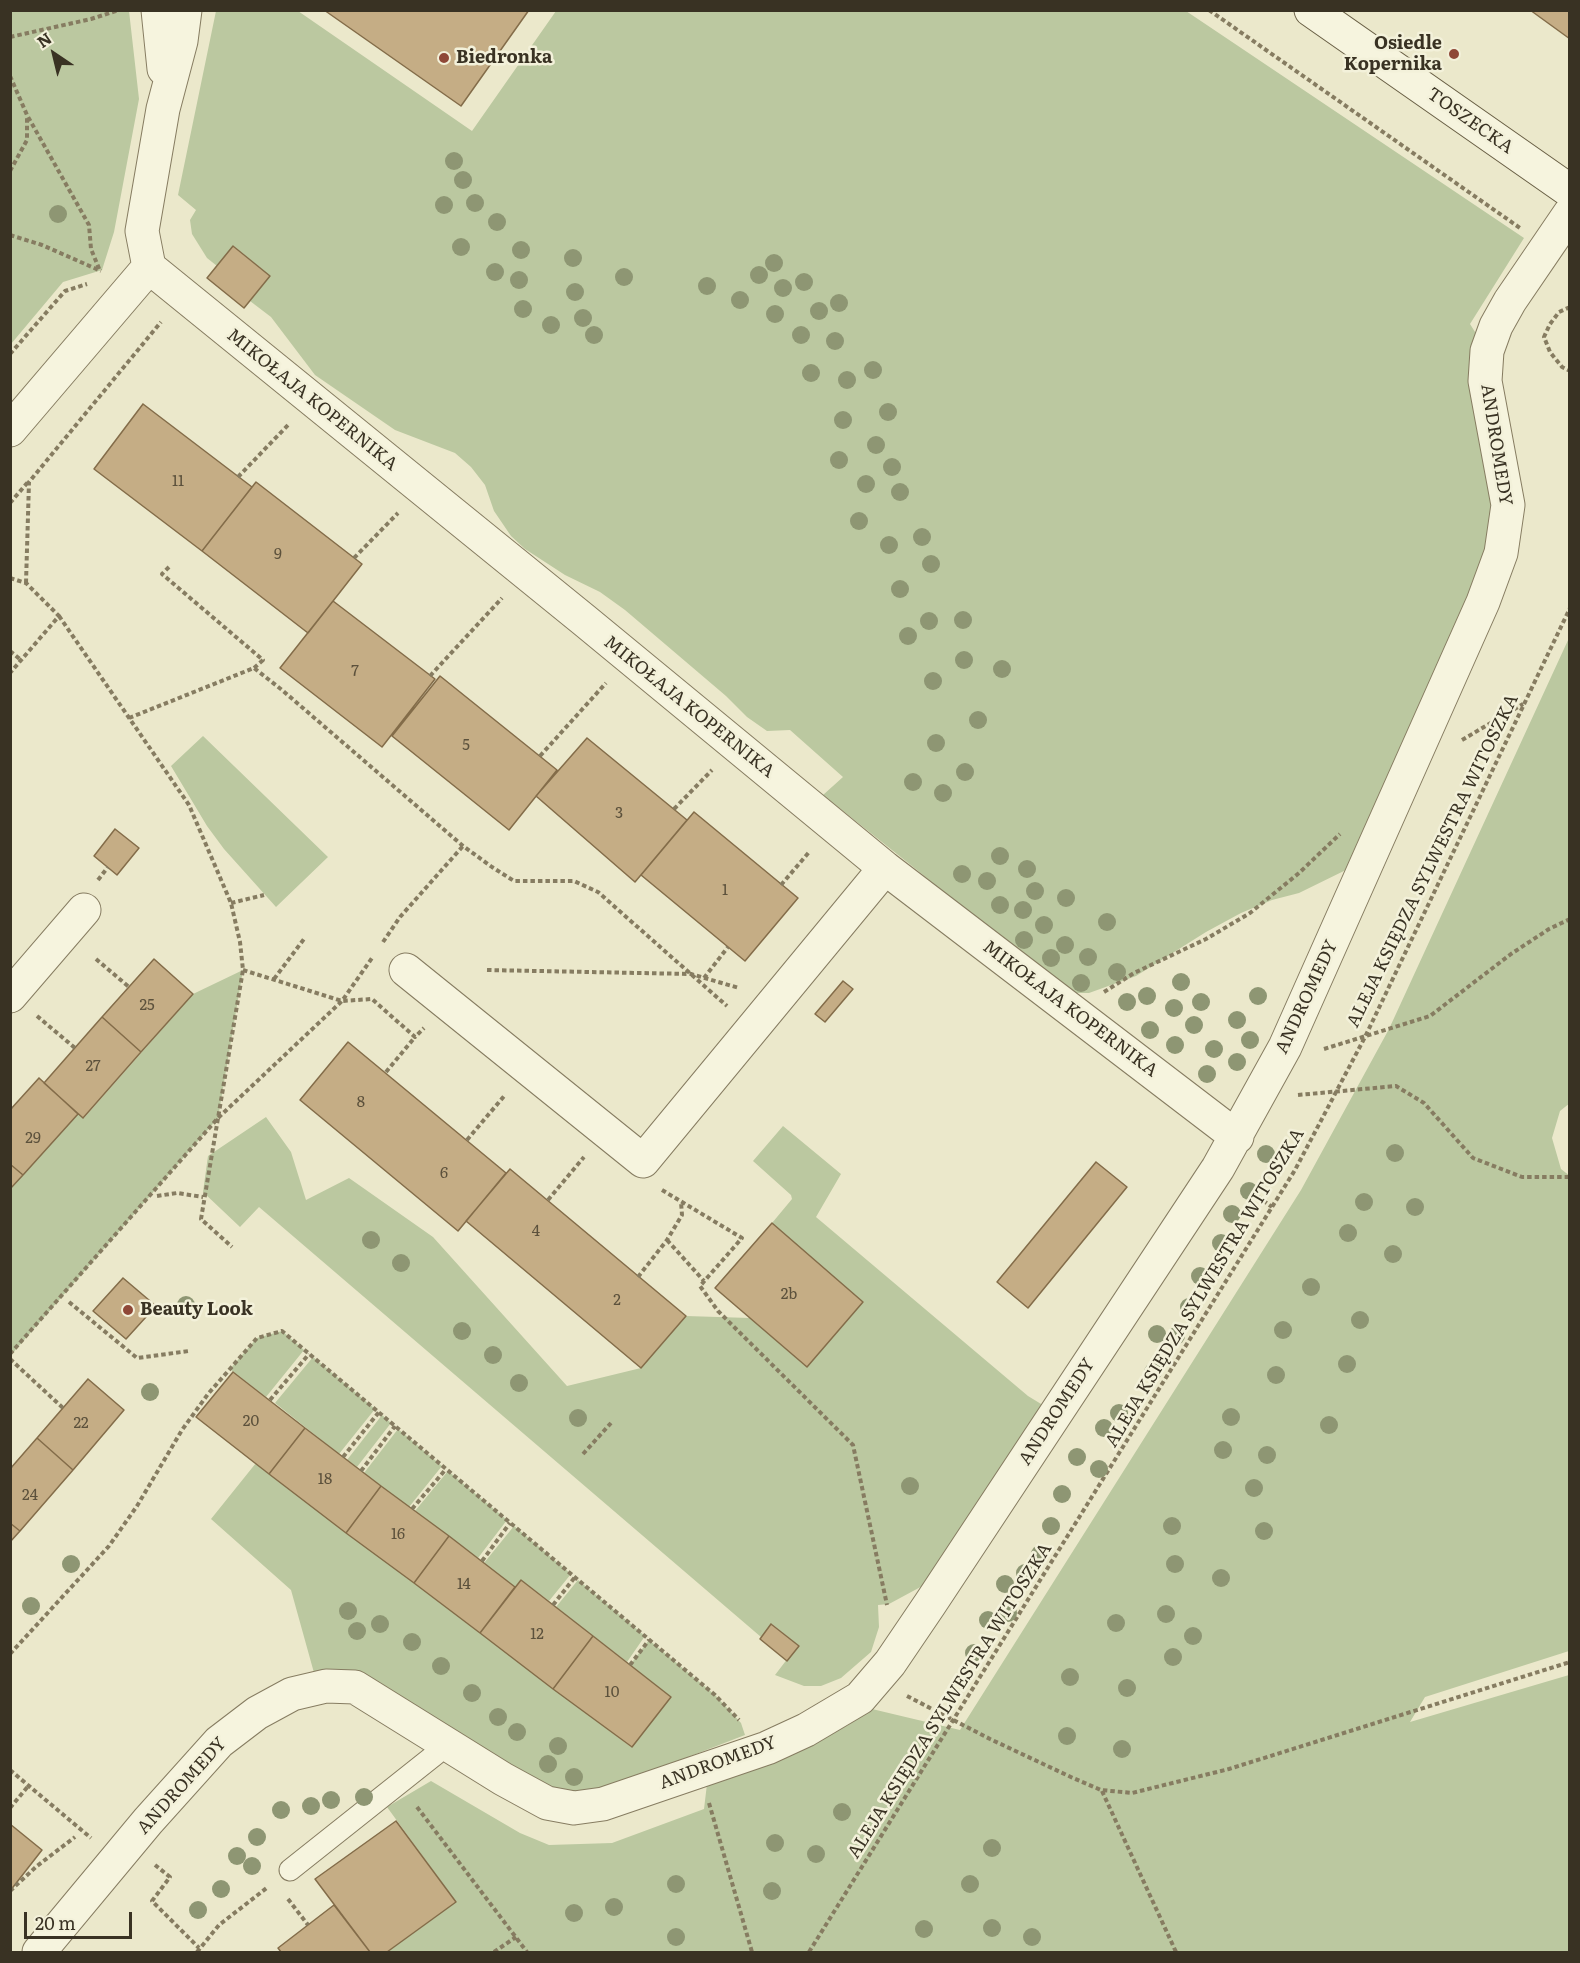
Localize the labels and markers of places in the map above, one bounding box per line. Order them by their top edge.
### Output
place label: Osiedle Kopernika [1344,33,1442,76]
place label: Biedronka [456,47,552,69]
marker: Osiedle Kopernika [1447,47,1461,61]
marker: Biedronka [437,51,451,65]
place label: Beauty Look [140,1299,253,1321]
marker: Beauty Look [121,1303,135,1317]

